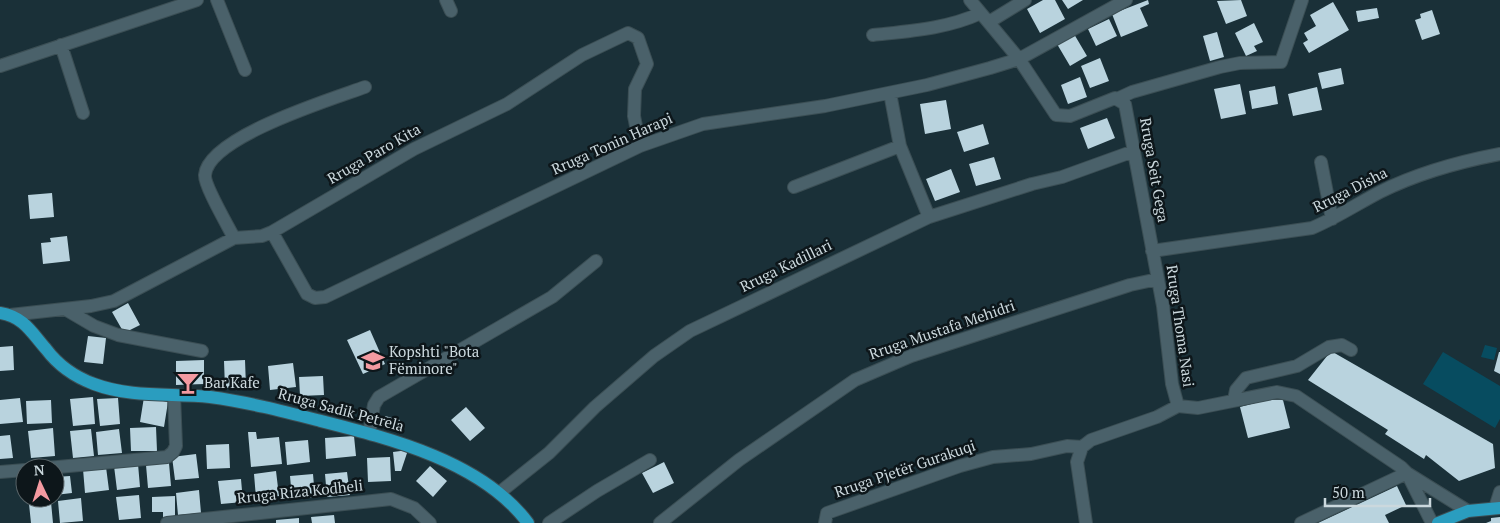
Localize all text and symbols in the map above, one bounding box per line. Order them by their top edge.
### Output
street label: Rruga Tonin Harapi [548,107,675,179]
street label: Rruga Seit Gega [1136,116,1174,224]
street label: Rruga Paro Kita [323,118,424,188]
street label: Rruga Disha [1309,162,1391,216]
street label: Rruga Kadillari [736,234,835,296]
street label: Rruga Thoma Nasi [1163,263,1199,388]
street label: Rruga Mustafa Mehidri [866,295,1017,363]
place label: Kopshti "Bota Fëminore" [389,341,480,378]
school or university icon: Kopshti "Bota Fëminore" [360,348,386,374]
bar icon: Bar Kafe [175,370,201,396]
place label: Bar Kafe [204,372,260,392]
street label: Rruga Sadik Petrela [276,383,407,436]
street label: Rruga Pjetër Gurakuqi [832,435,978,502]
north arrow [15,458,65,508]
text: N [33,460,45,479]
street label: Rruga Riza Kodheli [236,474,364,508]
scale bar [1325,476,1430,508]
text: 50 m [1332,482,1365,502]

